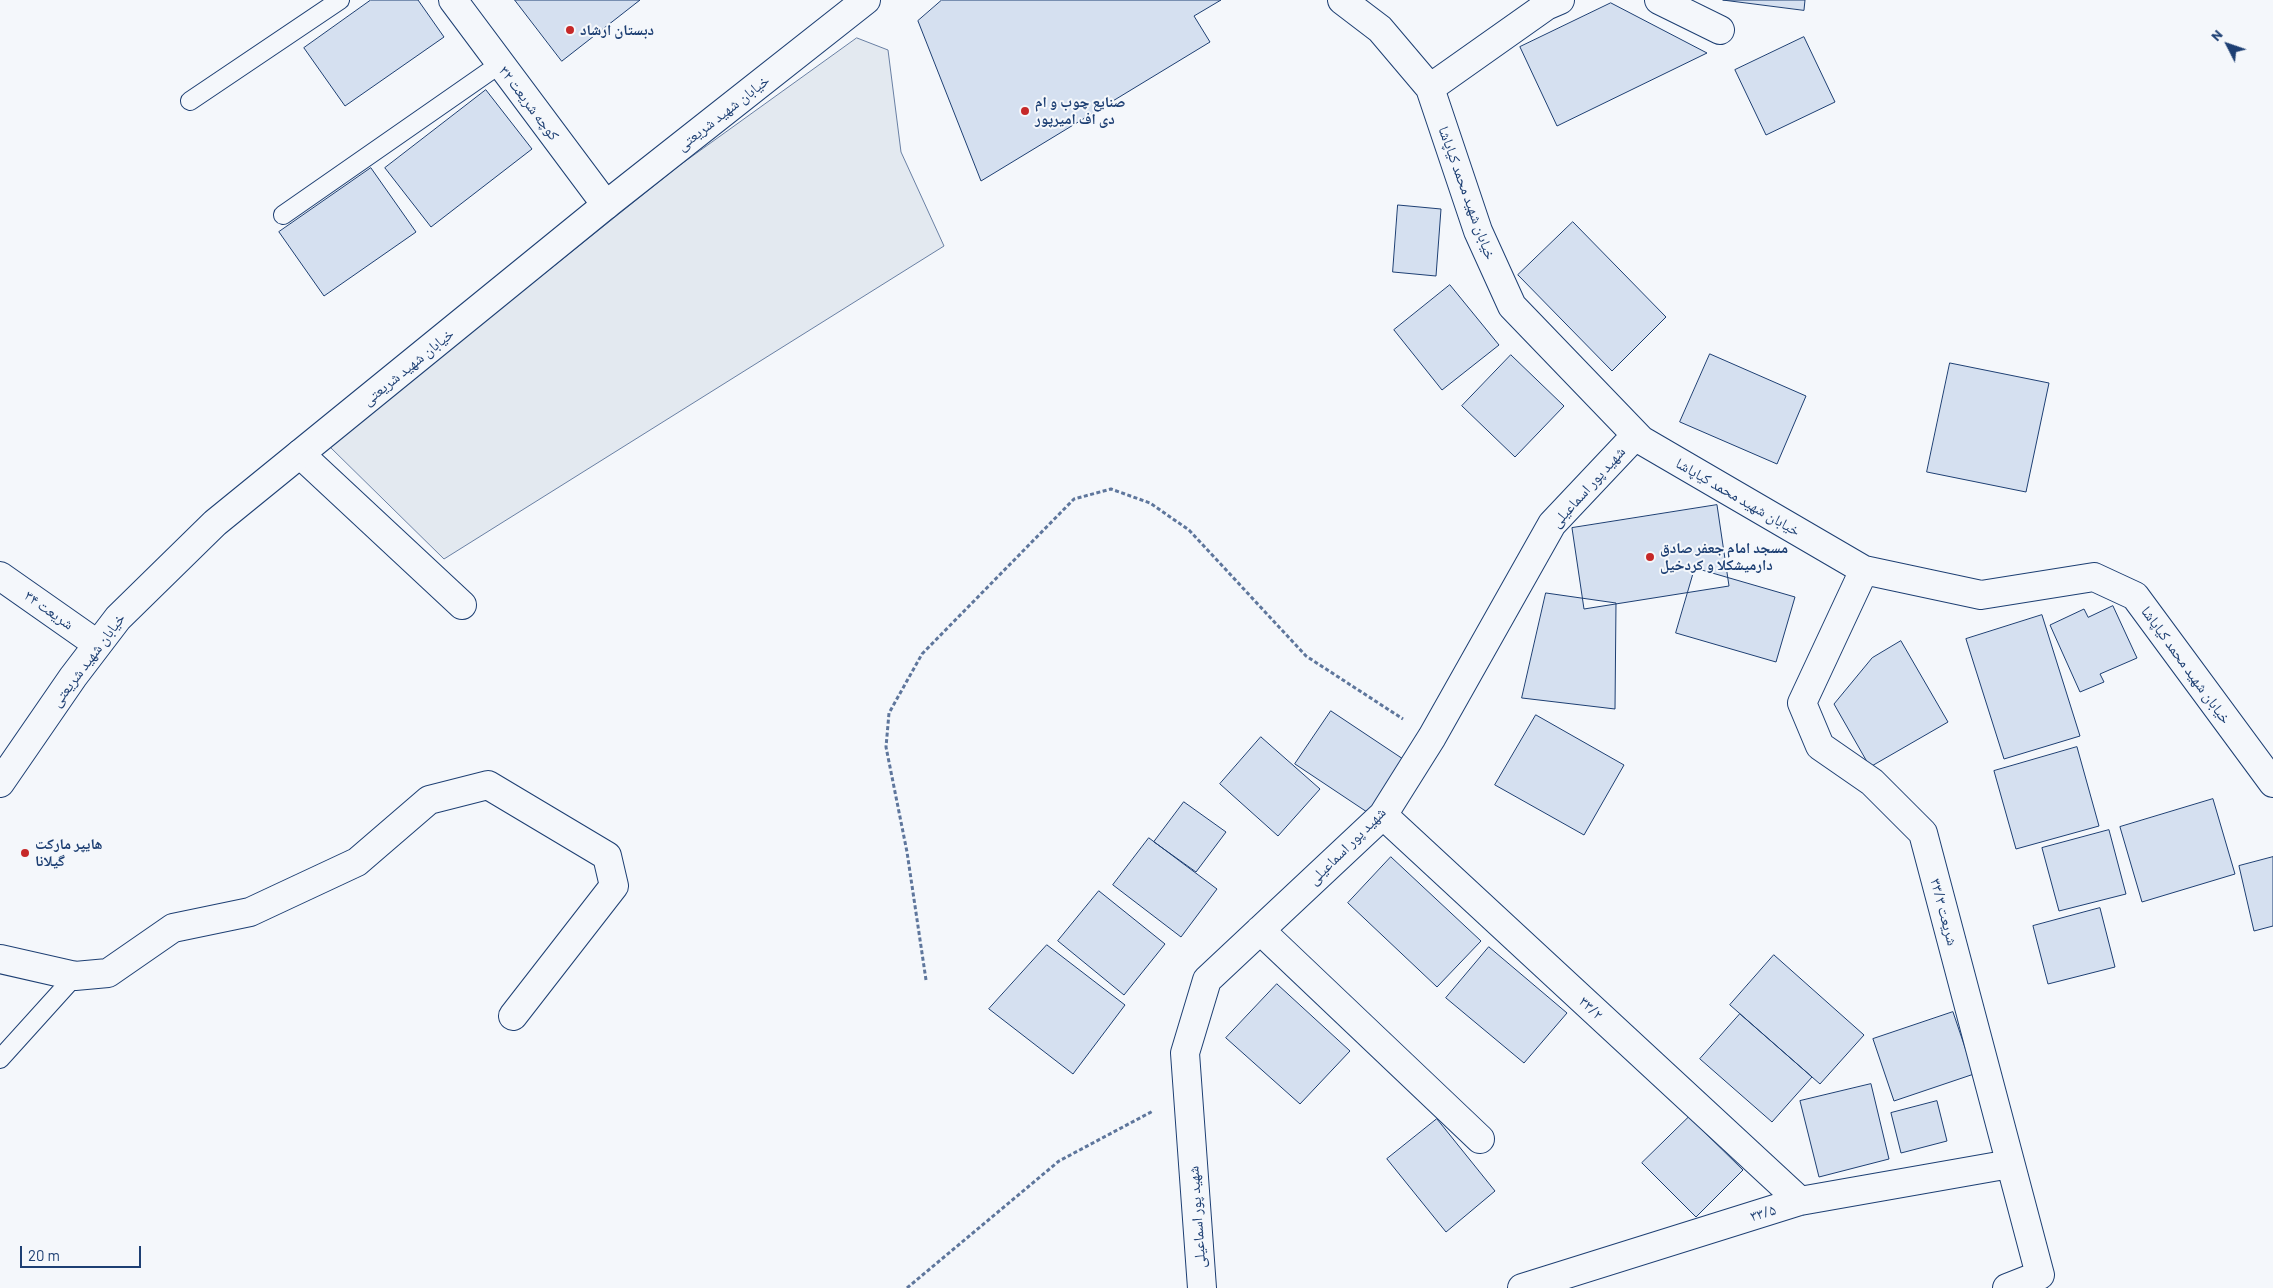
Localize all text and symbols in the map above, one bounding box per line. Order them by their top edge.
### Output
north arrow [2203,20,2253,70]
place label: دبستان ارشاد [580,21,654,39]
marker: دبستان ارشاد [564,24,576,36]
text: N [2207,26,2226,44]
street label: کوچه شریعت ۳۲ [495,62,563,144]
street label: خیابان شهید شریعتی [673,71,773,155]
place label: صنایع چوب و ام دی اف امیرپور [1035,93,1125,128]
marker: صنایع چوب و ام دی اف امیرپور [1019,105,1031,117]
street label: خیابان شهید محمد کیاپاشا [1434,124,1500,262]
street label: خیابان شهید شریعتی [359,325,457,409]
street label: شهید پور اسماعیلی [1547,443,1629,531]
street label: خیابان شهید محمد کیاپاشا [1673,454,1803,540]
place label: مسجد امام جعفر صادق دارمیشکلا و کردخیل [1660,539,1788,574]
marker: مسجد امام جعفر صادق دارمیشکلا و کردخیل [1644,551,1656,563]
street label: شریعت ۳۴ [21,587,77,633]
street label: خیابان شهید محمد کیاپاشا [2137,603,2235,727]
street label: خیابان شهید شریعتی [47,610,129,710]
street label: شهید پور اسماعیلی [1304,803,1390,889]
place label: هایپر مارکت گیلانا [35,835,102,870]
marker: هایپر مارکت گیلانا [19,847,31,859]
street label: شریعت ۳۳/۳ [1926,876,1962,948]
street label: ۳۳/۲ [1575,992,1607,1024]
street label: شهید پور اسماعیلی [1184,1165,1210,1269]
street label: ۳۳/۵ [1748,1201,1778,1225]
scale bar [22,1236,144,1268]
text: 20 m [28,1246,60,1264]

